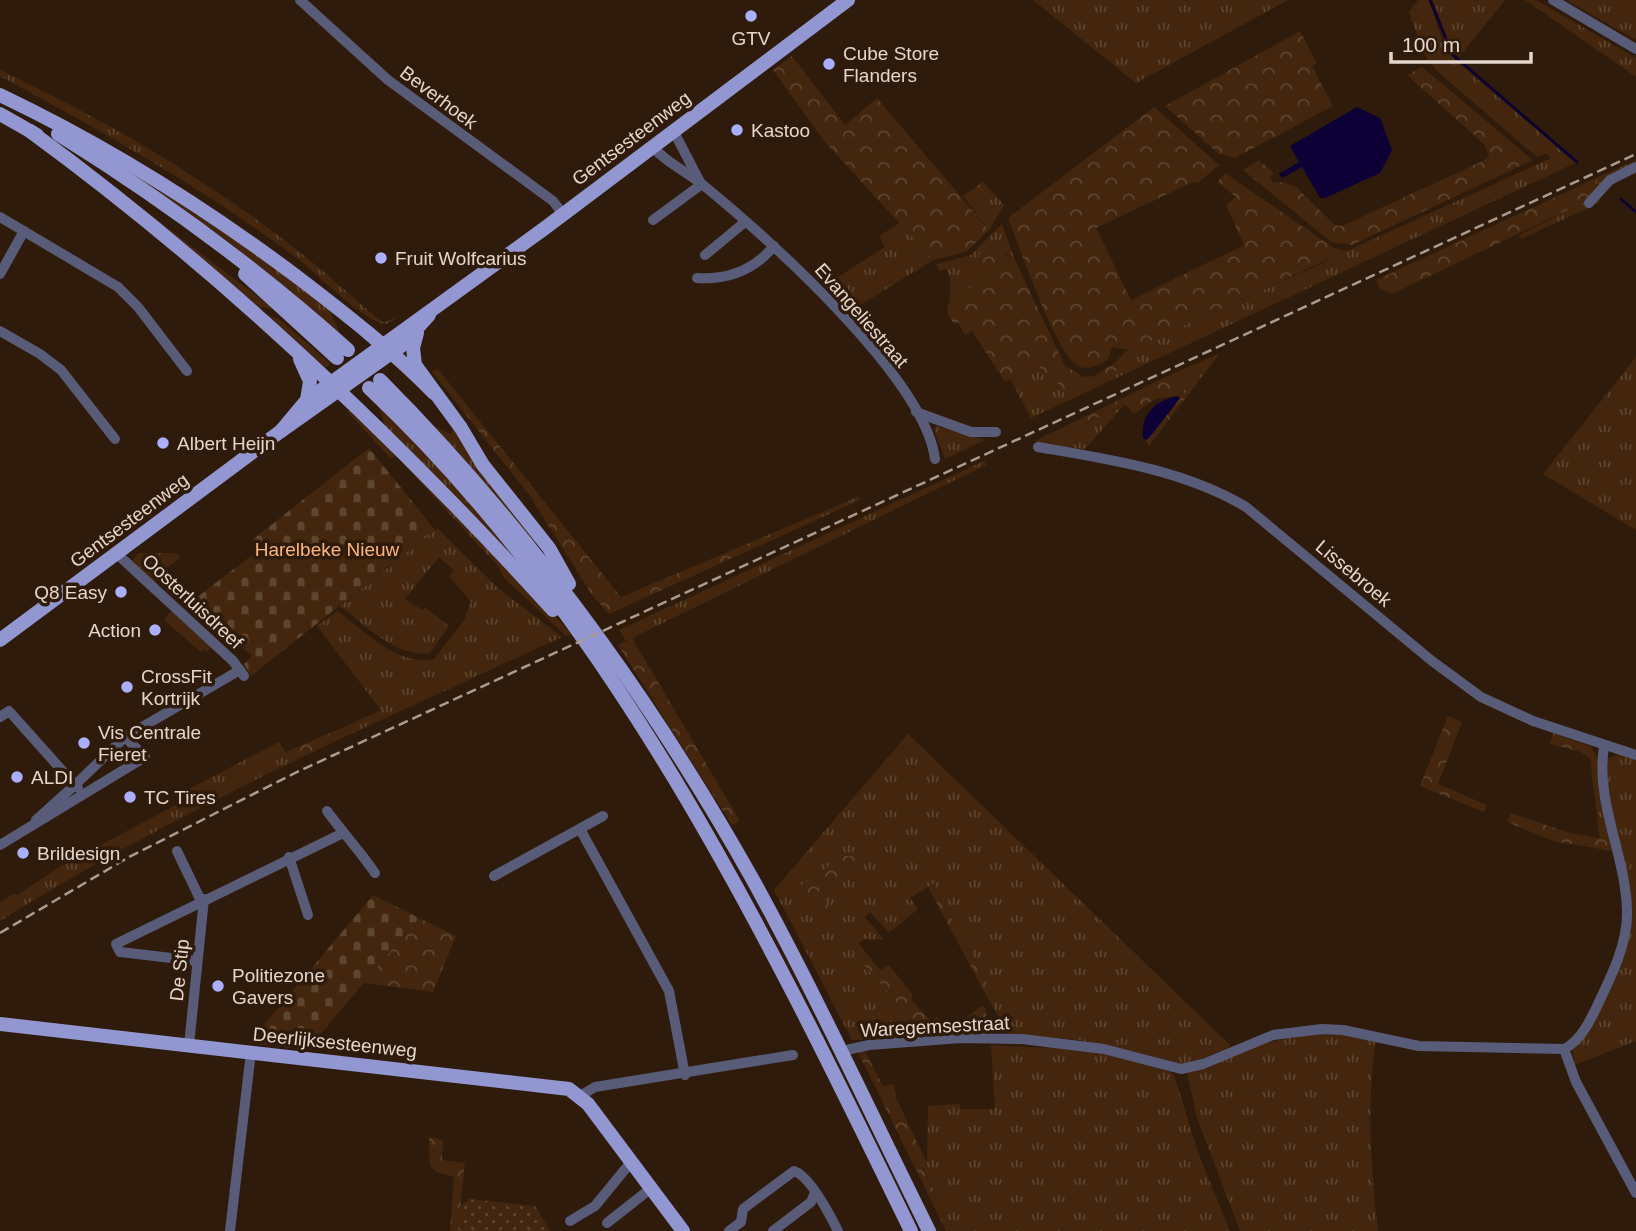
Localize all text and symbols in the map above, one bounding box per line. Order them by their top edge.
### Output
marker: GTV [743,8,759,24]
scale bar [1391,21,1531,65]
place label: GTV [731,28,771,49]
text: 100 m [1402,33,1460,56]
place label: Cube Store Flanders [843,43,939,86]
marker: Cube Store Flanders [821,56,837,72]
street label: Beverhoek [396,62,482,133]
street label: Gentsesteenweg [568,87,695,190]
place label: Kastoo [751,120,810,141]
marker: Kastoo [729,122,745,138]
place label: Fruit Wolfcarius [395,248,527,269]
marker: Fruit Wolfcarius [373,250,389,266]
street label: Evangeliestraat [811,259,913,372]
place label: Albert Heijn [177,433,275,454]
marker: Albert Heijn [155,435,171,451]
street label: Gentsesteenweg [66,469,193,572]
street label: Lissebroek [1312,536,1396,611]
park label: Harelbeke Nieuw [255,539,400,560]
street label: Oosterluisdreef [138,550,247,653]
place label: Q8 Easy [34,582,107,603]
marker: Q8 Easy [113,584,129,600]
place label: Action [88,620,141,641]
marker: Action [147,622,163,638]
place label: CrossFit Kortrijk [141,666,212,709]
marker: CrossFit Kortrijk [119,679,135,695]
place label: Vis Centrale Fieret [98,722,201,765]
marker: Vis Centrale Fieret [76,735,92,751]
place label: ALDI [31,767,73,788]
marker: ALDI [9,769,25,785]
place label: TC Tires [144,787,216,808]
marker: TC Tires [122,789,138,805]
place label: Brildesign [37,843,120,864]
marker: Brildesign [15,845,31,861]
street label: De Stip [166,938,193,1002]
place label: Politiezone Gavers [232,965,325,1008]
marker: Politiezone Gavers [210,978,226,994]
street label: Waregemsestraat [860,1012,1011,1041]
street label: Deerlijksesteenweg [252,1023,418,1062]

